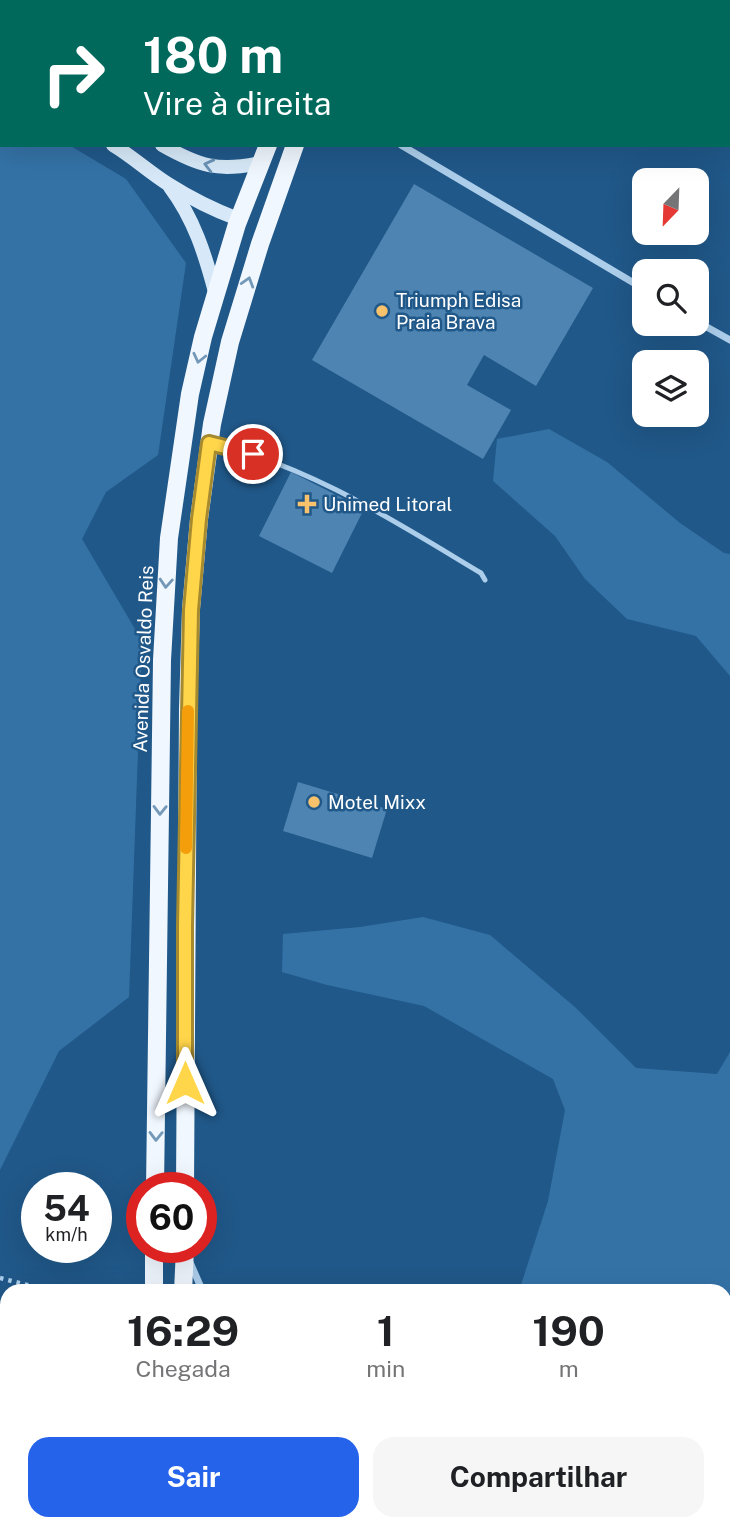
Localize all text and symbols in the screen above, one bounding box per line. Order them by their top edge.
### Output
text: 180 m [143,26,283,84]
icon: right [28,28,119,119]
text: Vire à direita [143,85,331,122]
one-way arrow [203,159,215,173]
north arrow [632,168,709,245]
map controls [632,168,709,427]
button: search [632,259,709,336]
one-way arrow [239,276,254,288]
place label: Triumph Edisa Praia Brava [396,289,521,333]
marker: Triumph Edisa Praia Brava [374,303,390,319]
button: layers [632,350,709,427]
one-way arrow [192,352,207,364]
pin [223,424,283,484]
icon: arrive [234,435,272,473]
place label: Unimed Litoral [323,493,452,515]
marker: Unimed Litoral [297,494,317,514]
street label: Avenida Osvaldo Reis [129,565,157,753]
one-way arrow [159,578,174,589]
place label: Motel Mixx [328,791,426,813]
marker: Motel Mixx [306,794,322,810]
one-way arrow [152,806,168,816]
position arrow [148,1046,222,1120]
one-way arrow [148,1131,163,1142]
speed limit sign: 60 [126,1172,217,1263]
text: 54 [43,1188,90,1229]
text: km/h [45,1224,88,1245]
text: 16:29 [127,1306,239,1355]
text: 1 [377,1306,395,1355]
text: 190 [532,1306,605,1355]
text: Chegada [136,1355,231,1382]
text: min [366,1355,405,1382]
text: m [559,1355,579,1382]
button: Sair [28,1437,359,1517]
button: Compartilhar [373,1437,704,1517]

